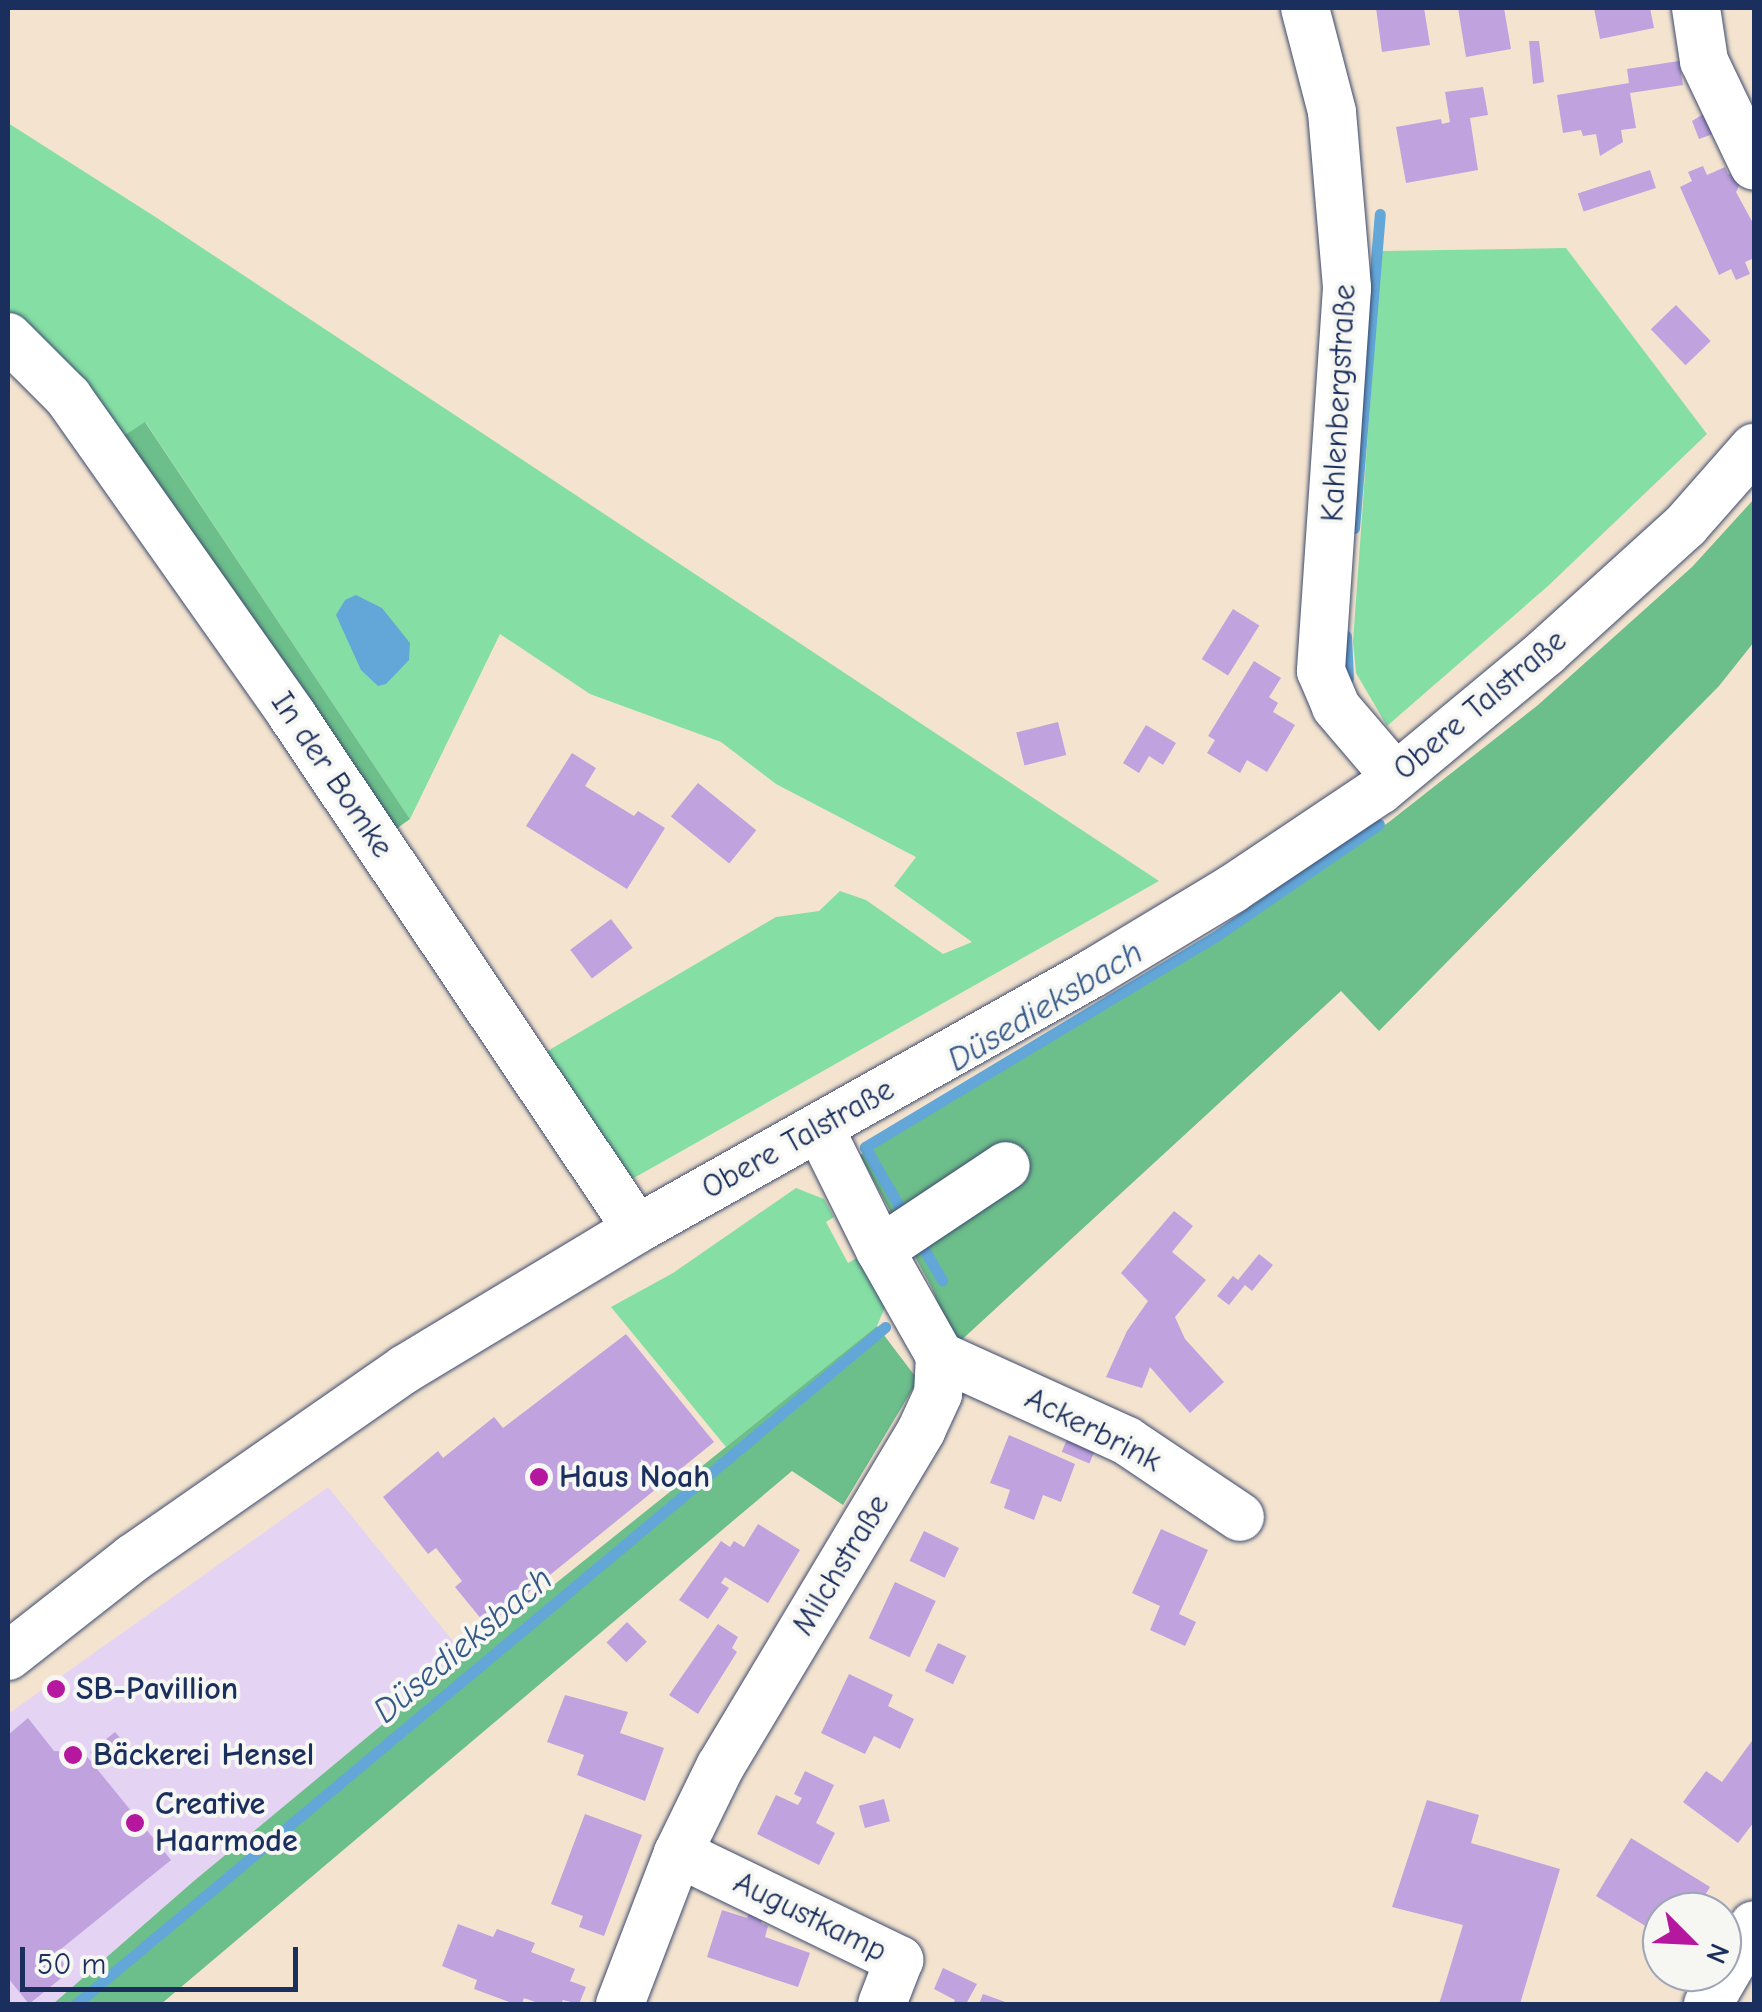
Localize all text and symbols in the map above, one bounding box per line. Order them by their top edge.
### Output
street label: Kahlenbergstraße [1314,283,1364,523]
street label: Obere Talstraße [1386,622,1574,788]
street label: In der Bomke [263,685,401,865]
water label: Düsedieksbach [940,931,1150,1081]
street label: Obere Talstraße [695,1070,901,1208]
street label: Ackerbrink [1018,1379,1168,1481]
place label: Haus Noah [559,1458,710,1496]
marker: Haus Noah [528,1466,550,1488]
street label: Milchstraße [784,1488,898,1642]
water label: Düsedieksbach [365,1558,561,1732]
place label: SB-Pavillion [76,1670,238,1708]
marker: SB-Pavillion [45,1678,67,1700]
place label: Bäckerei Hensel [93,1736,314,1774]
marker: Bäckerei Hensel [62,1744,84,1766]
place label: Creative Haarmode [155,1786,298,1861]
marker: Creative Haarmode [124,1812,146,1834]
street label: Augustkamp [727,1863,893,1971]
north arrow [1642,1892,1742,1992]
scale bar [25,1927,302,1989]
text: N [1699,1939,1736,1968]
text: 50 m [37,1947,106,1982]

